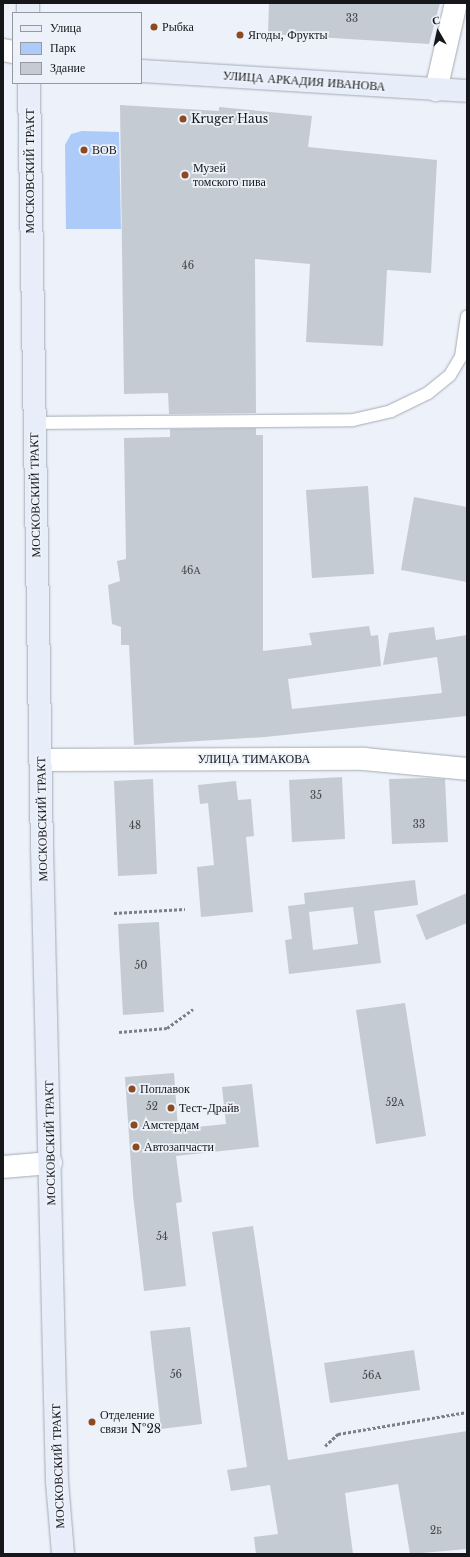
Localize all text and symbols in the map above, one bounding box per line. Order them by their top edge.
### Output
legend [12,12,142,84]
north arrow [418,12,458,52]
house number: 33 [346,13,358,25]
text: С [431,13,441,28]
text: Улица [50,20,81,35]
place label: Рыбка [162,20,194,34]
marker: Рыбка [149,22,159,32]
place label: Ягоды, Фрукты [248,28,327,42]
marker: Ягоды, Фрукты [235,30,245,40]
text: Парк [50,40,76,55]
text: Здание [50,60,85,75]
street label: УЛИЦА АРКАДИЯ ИВАНОВА [222,68,386,94]
street label: МОСКОВСКИЙ ТРАКТ [23,108,37,234]
place label: Kruger Haus [191,112,269,126]
marker: Kruger Haus [178,114,188,124]
place label: ВОВ [92,143,117,157]
marker: ВОВ [79,145,89,155]
place label: Музей томского пива [193,161,266,189]
marker: Музей томского пива [180,170,190,180]
house number: 46 [182,260,194,272]
street label: МОСКОВСКИЙ ТРАКТ [27,432,43,558]
house number: 46А [181,565,201,577]
street label: УЛИЦА ТИМАКОВА [198,752,310,766]
street label: МОСКОВСКИЙ ТРАКТ [34,756,50,882]
house number: 35 [310,790,322,802]
house number: 33 [413,819,425,831]
house number: 48 [129,820,141,832]
house number: 50 [135,960,147,972]
street label: МОСКОВСКИЙ ТРАКТ [42,1080,58,1206]
place label: Поплавок [140,1082,190,1096]
marker: Поплавок [127,1084,137,1094]
house number: 52А [385,1097,405,1109]
house number: 52 [146,1101,158,1113]
place label: Тест-Драйв [179,1101,239,1115]
marker: Тест-Драйв [166,1103,176,1113]
place label: Амстердам [142,1118,199,1132]
marker: Амстердам [129,1120,139,1130]
place label: Автозапчасти [144,1140,214,1154]
marker: Автозапчасти [131,1142,141,1152]
house number: 54 [156,1231,168,1243]
house number: 56 [170,1369,182,1381]
house number: 56А [362,1370,382,1382]
street label: МОСКОВСКИЙ ТРАКТ [49,1403,67,1529]
place label: Отделение связи №28 [100,1408,161,1436]
marker: Отделение связи №28 [87,1417,97,1427]
house number: 2Б [430,1525,442,1537]

